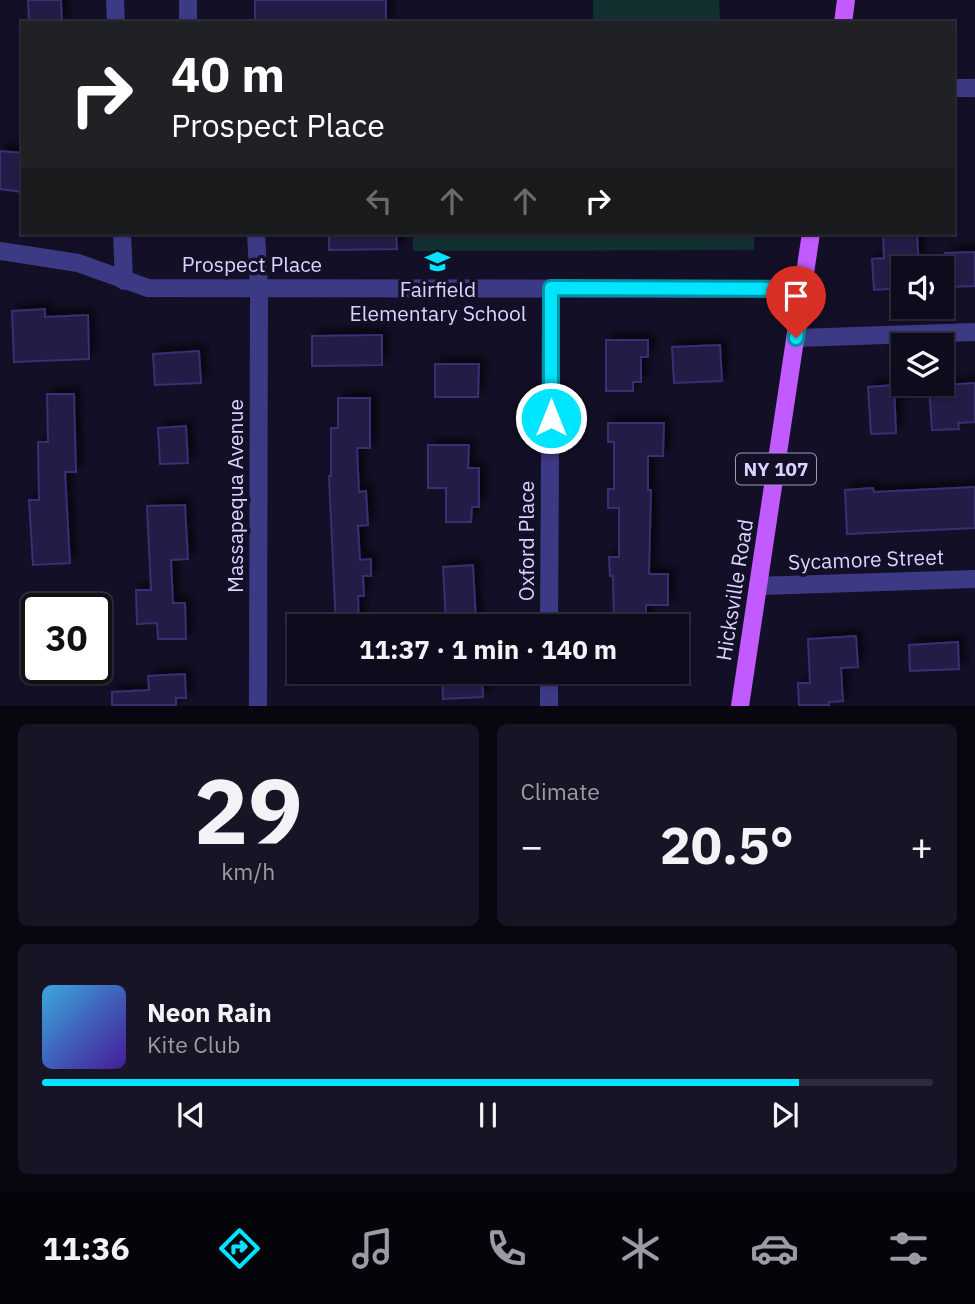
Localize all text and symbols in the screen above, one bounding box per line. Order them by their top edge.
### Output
text: 40 m [171,42,285,105]
icon: right [56,49,147,140]
text: Prospect Place [171,104,385,146]
icon: left [360,182,398,220]
icon: ahead [433,182,471,220]
icon: ahead [506,182,544,220]
icon: right [579,182,617,220]
school or university icon: Fairfield Elementary School [424,247,452,275]
street label: Prospect Place [182,250,322,278]
map controls [891,256,954,396]
button: sound [891,256,954,319]
pin [766,266,826,338]
place label: Fairfield Elementary School [349,275,527,327]
icon: arrive [777,277,815,315]
button: layers [891,333,954,396]
position arrow [514,381,588,455]
street label: Massapequa Avenue [221,399,249,593]
road number: NY 107 [736,454,816,484]
street label: Oxford Place [512,481,540,601]
street label: Hicksville Road [709,517,759,663]
street label: Sycamore Street [787,542,944,576]
speed limit sign: 30 [21,593,112,684]
text: 11:37 · 1 min · 140 m [359,632,617,666]
text: 29 [194,751,303,869]
text: Climate [521,776,600,806]
text: 20.5° [660,811,794,878]
text: − [521,821,543,870]
text: + [910,821,933,870]
text: km/h [221,856,275,886]
text: Neon Rain [147,995,272,1029]
text: Kite Club [147,1029,240,1059]
icon: previous [172,1096,210,1134]
icon: pause [469,1096,507,1134]
icon: next [766,1096,804,1134]
icon: directions [215,1224,264,1273]
icon: music [348,1224,397,1273]
icon: phone [482,1224,531,1273]
icon: climate [616,1224,665,1273]
icon: car [750,1224,799,1273]
icon: filters [884,1224,933,1273]
text: 11:36 [42,1227,130,1269]

